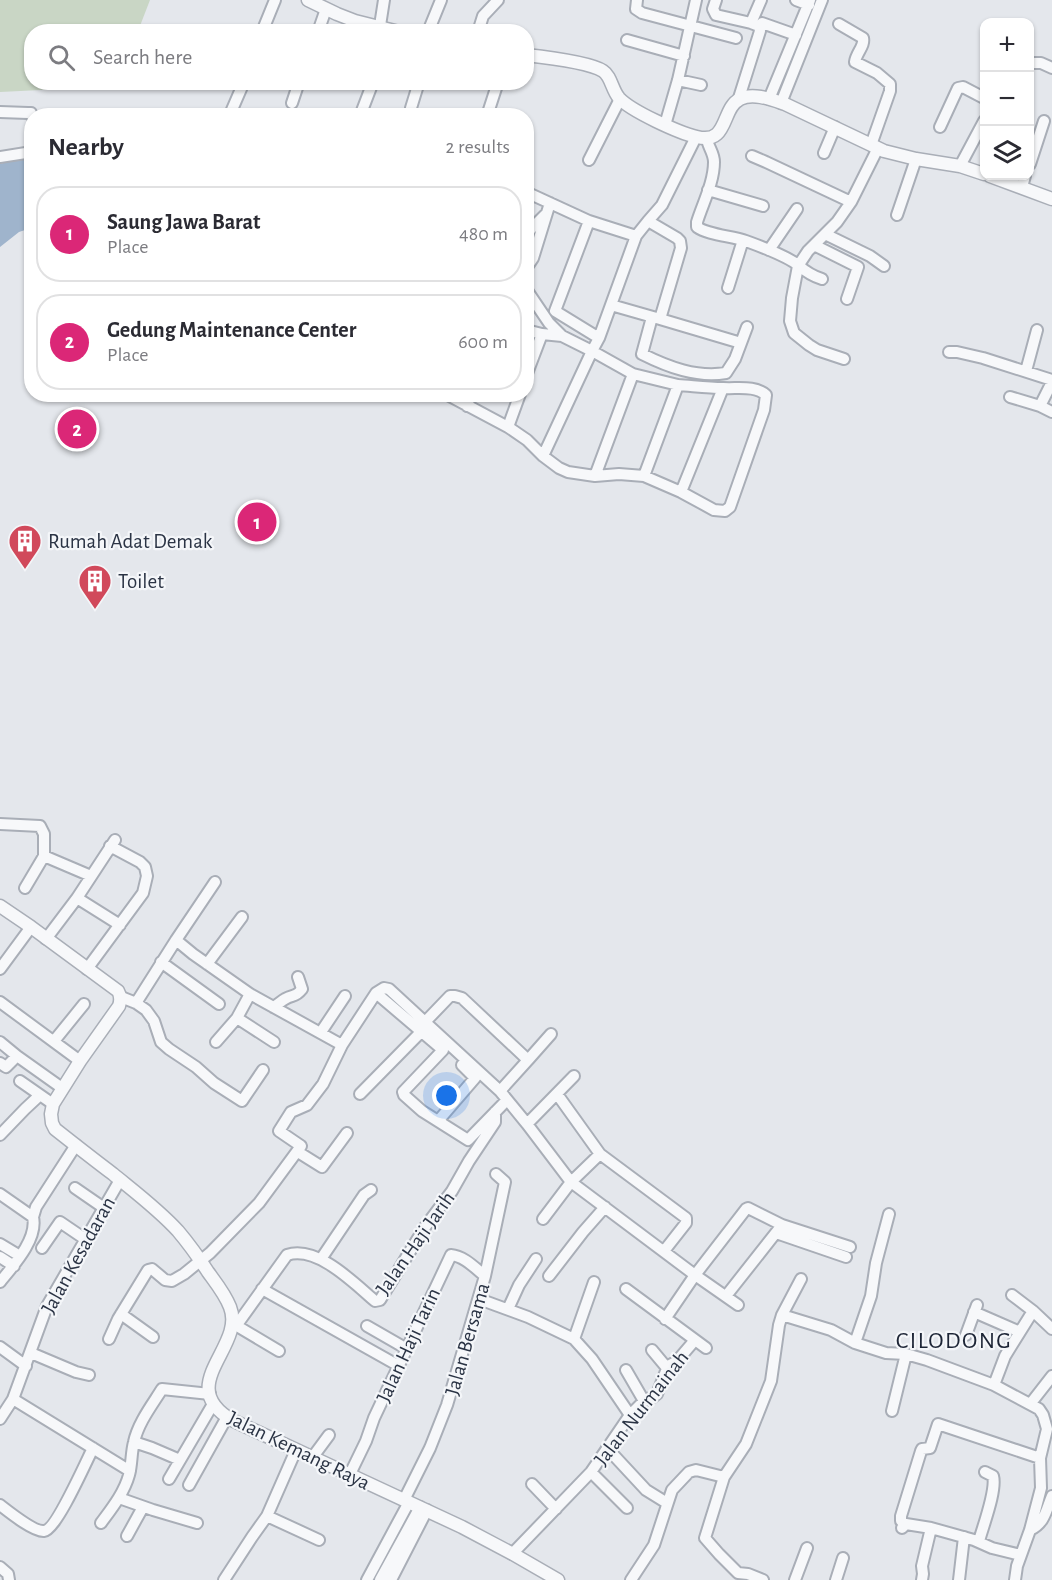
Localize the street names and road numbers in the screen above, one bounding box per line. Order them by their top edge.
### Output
street label: Jalan Haji Jarih [372,1188,459,1299]
street label: Jalan Kesadaran [38,1193,119,1317]
street label: Jalan Bersama [441,1280,494,1398]
street label: Jalan Haji Tarin [373,1285,444,1406]
street label: Jalan Nurmainah [590,1347,693,1470]
street label: Jalan Kemang Raya [224,1407,373,1494]

